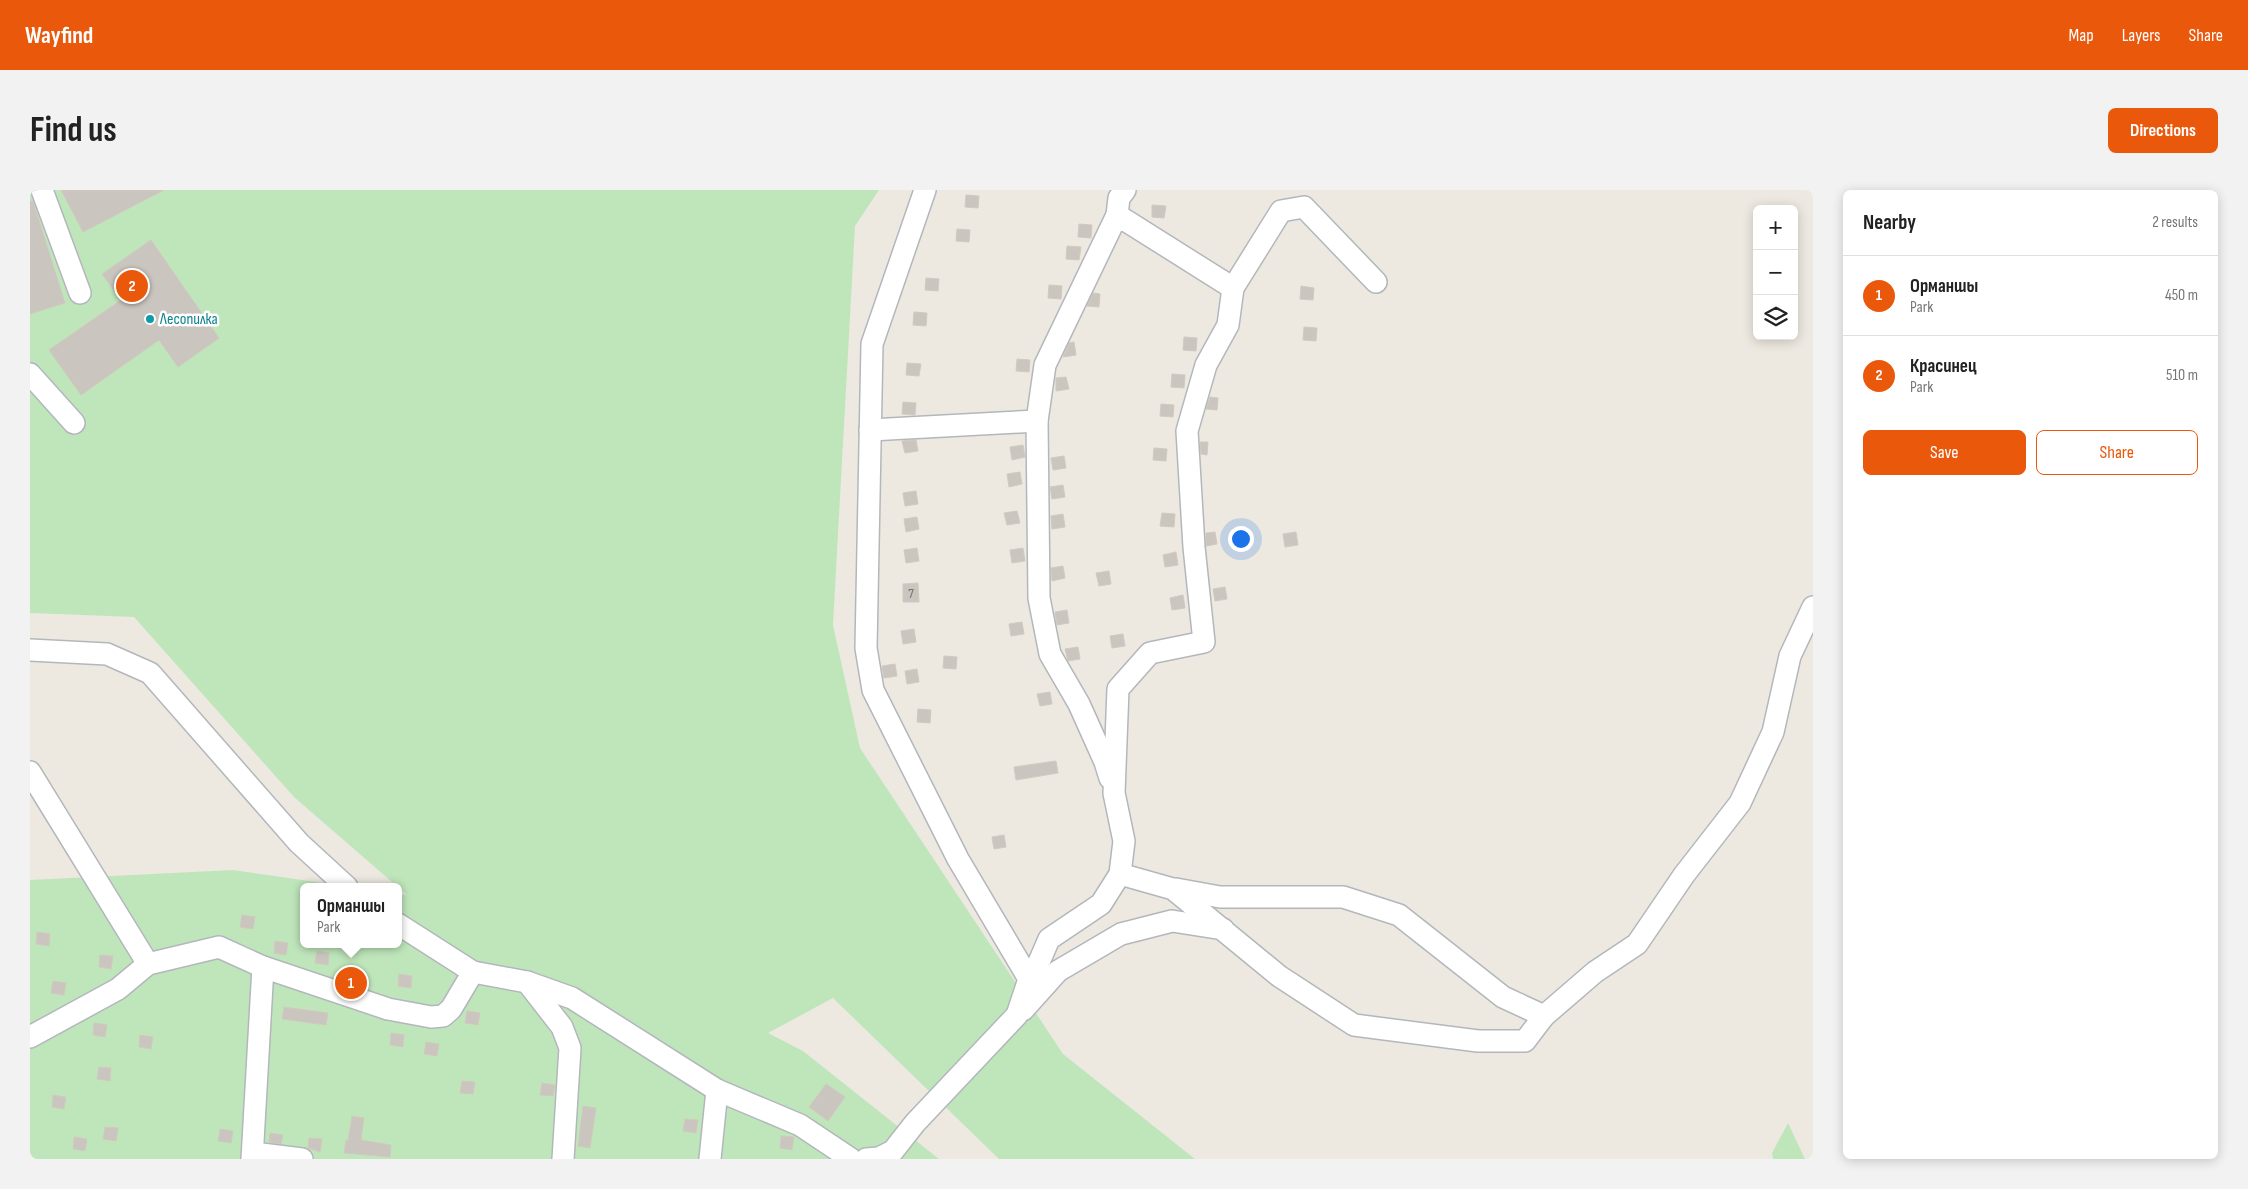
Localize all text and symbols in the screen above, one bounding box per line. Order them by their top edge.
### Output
text: Wayfind [25,21,93,50]
text: Map [2069,25,2094,46]
text: Layers [2122,25,2161,46]
text: Share [2189,25,2223,46]
button: Directions [2108,108,2218,153]
text: Find us [30,109,117,152]
map controls [1753,205,1798,340]
button: + [1753,205,1798,250]
text: Nearby [1863,210,1916,235]
text: 2 results [2152,213,2198,232]
button: − [1753,250,1798,295]
pin: 2 [116,267,148,305]
text: Орманшы [1910,275,1978,298]
text: 1 [1876,286,1882,305]
text: 450 m [2165,286,2198,305]
button: layers [1753,295,1798,340]
text: Park [1910,298,1933,317]
place label: Лесопилка [159,310,218,329]
marker: Лесопилка [144,313,156,325]
text: Красинец [1910,355,1977,378]
text: 2 [1875,366,1883,385]
text: 510 m [2166,366,2198,385]
text: Park [1910,378,1933,397]
button: Save [1863,430,2026,475]
button: Share [2036,430,2198,475]
your location [1228,526,1254,552]
house number: 7 [908,585,914,602]
popup [300,883,402,948]
text: Орманшы [317,895,385,918]
text: Park [317,918,340,937]
pin: 1 [335,964,367,1002]

